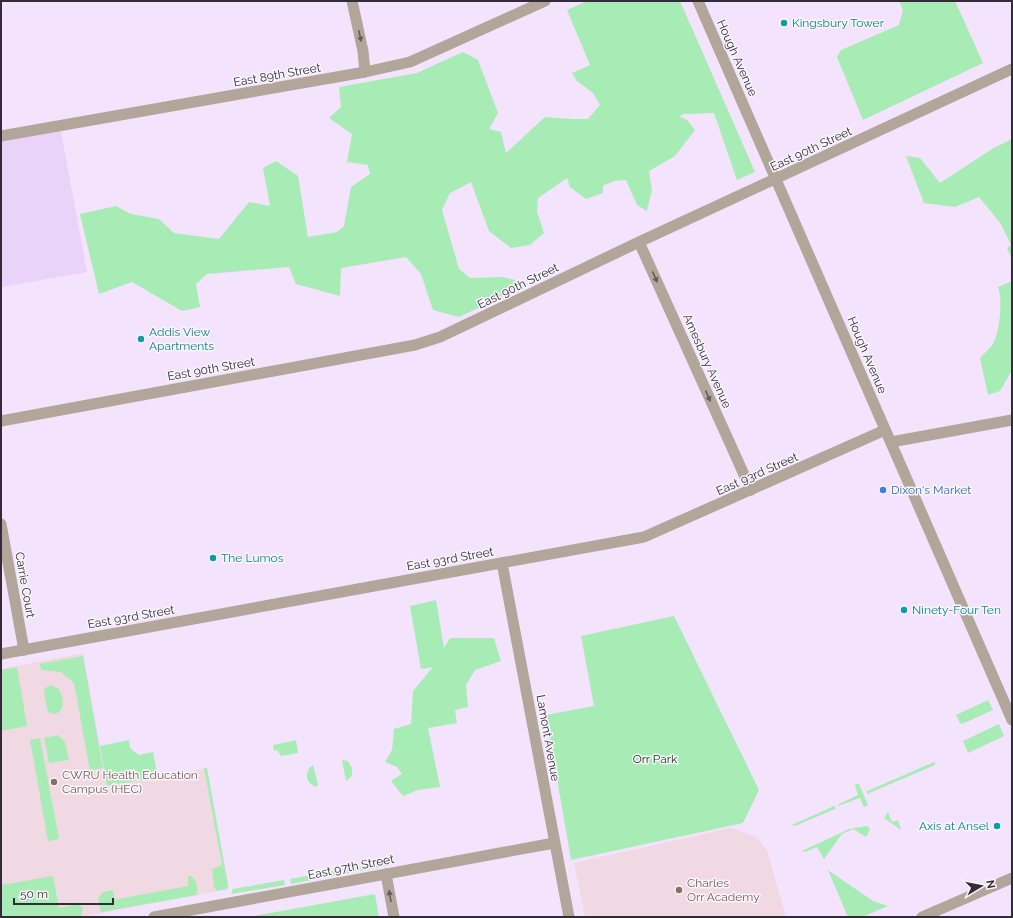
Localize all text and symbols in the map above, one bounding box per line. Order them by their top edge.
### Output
place label: Kingsbury Tower [792,16,885,30]
street label: Hough Avenue [714,18,760,98]
marker: Kingsbury Tower [779,18,789,28]
one-way arrow [358,30,364,43]
street label: East 89th Street [232,60,322,90]
street label: East 90th Street [768,124,854,174]
street label: East 90th Street [475,260,561,312]
one-way arrow [652,271,658,283]
street label: Amesbury Avenue [680,312,734,410]
street label: Hough Avenue [844,314,890,396]
place label: Addis View Apartments [149,325,214,353]
marker: Addis View Apartments [136,334,146,344]
street label: East 90th Street [166,354,256,384]
one-way arrow [705,390,711,401]
street label: East 93rd Street [714,450,800,498]
place label: Dixon's Market [891,483,971,497]
marker: Dixon's Market [878,485,888,495]
street label: East 93rd Street [405,544,495,574]
street label: Carrie Court [12,551,38,619]
place label: The Lumos [221,551,284,565]
marker: The Lumos [208,553,218,563]
street label: East 93rd Street [86,602,176,632]
place label: Ninety-Four Ten [912,603,1001,617]
marker: Ninety-Four Ten [899,605,909,615]
street label: Lamont Avenue [534,694,562,782]
park label: Orr Park [633,752,678,766]
place label: CWRU Health Education Campus (HEC) [62,768,198,796]
marker: CWRU Health Education Campus (HEC) [49,777,59,787]
place label: Axis at Ansel [919,819,990,833]
marker: Axis at Ansel [992,821,1002,831]
street label: East 97th Street [307,852,395,882]
north arrow [961,866,1001,906]
place label: Charles Orr Academy [687,876,760,904]
text: N [983,879,997,890]
scale bar [14,880,113,906]
marker: Charles Orr Academy [674,885,684,895]
text: 50 m [20,887,48,901]
one-way arrow [387,889,393,902]

